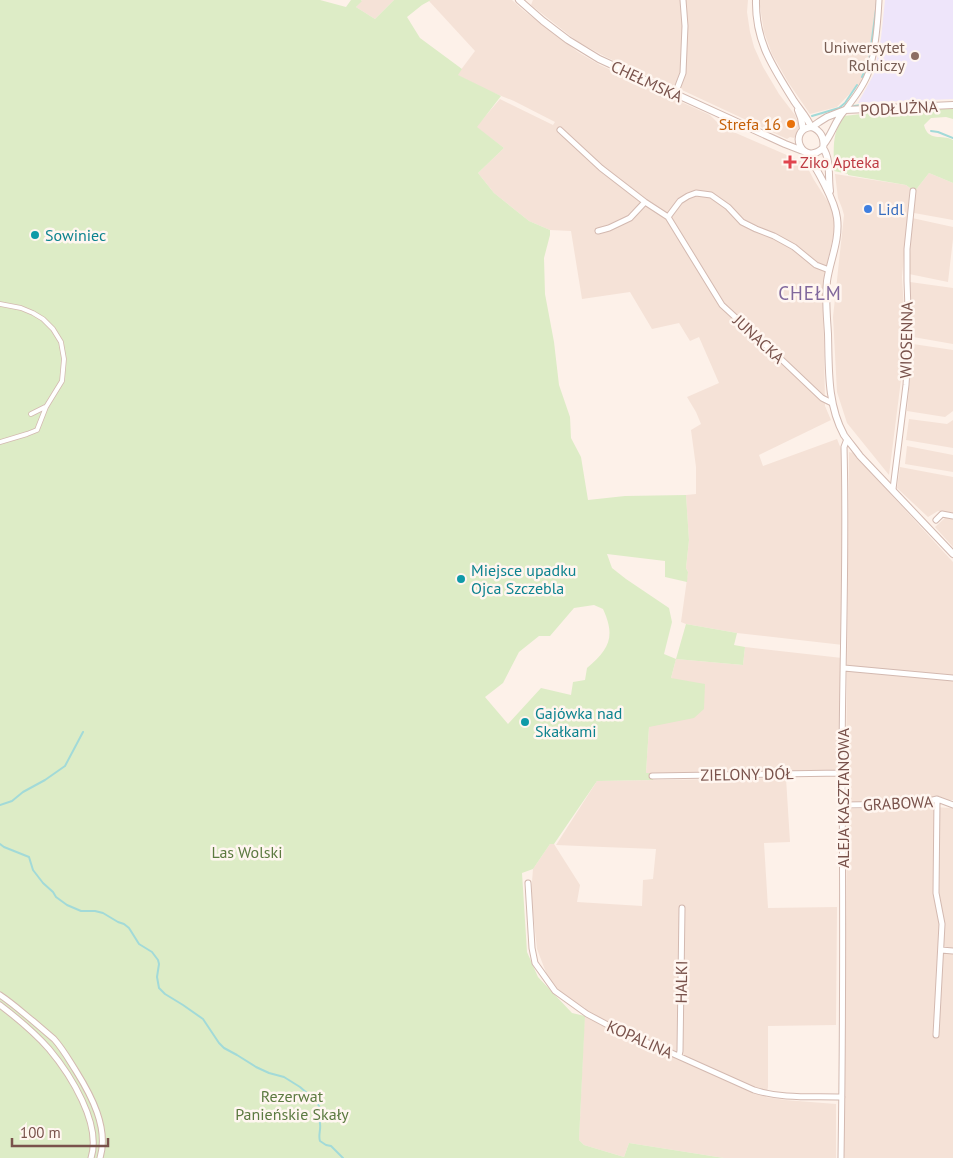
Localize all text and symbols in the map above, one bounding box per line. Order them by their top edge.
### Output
place label: Uniwersytet Rolniczy [823,37,906,75]
marker: Uniwersytet Rolniczy [909,50,921,62]
street label: CHEŁMSKA [608,56,686,107]
street label: PODŁUŻNA [860,96,939,120]
place label: Strefa 16 [719,114,781,134]
marker: Strefa 16 [785,118,797,130]
place label: Ziko Apteka [800,152,880,172]
marker: Ziko Apteka [784,156,796,168]
place label: Lidl [878,199,904,219]
marker: Lidl [862,203,874,215]
place label: Sowiniec [45,225,106,245]
marker: Sowiniec [29,229,41,241]
district label: CHEŁM [778,281,842,305]
street label: WIOSENNA [895,301,917,379]
street label: JUNACKA [729,310,789,368]
place label: Miejsce upadku Ojca Szczebla [471,560,576,598]
marker: Miejsce upadku Ojca Szczebla [455,573,467,585]
place label: Gajówka nad Skałkami [535,703,622,741]
marker: Gajówka nad Skałkami [519,716,531,728]
street label: ALEJA KASZTANOWA [833,727,853,868]
street label: ZIELONY DÓŁ [700,763,794,785]
street label: GRABOWA [862,791,934,815]
park label: Las Wolski [211,842,283,862]
street label: HALKI [671,960,691,1004]
street label: KOPALINA [604,1016,677,1063]
park label: Rezerwat Panieńskie Skały [235,1086,349,1124]
scale bar [12,1116,109,1148]
text: 100 m [20,1123,61,1142]

